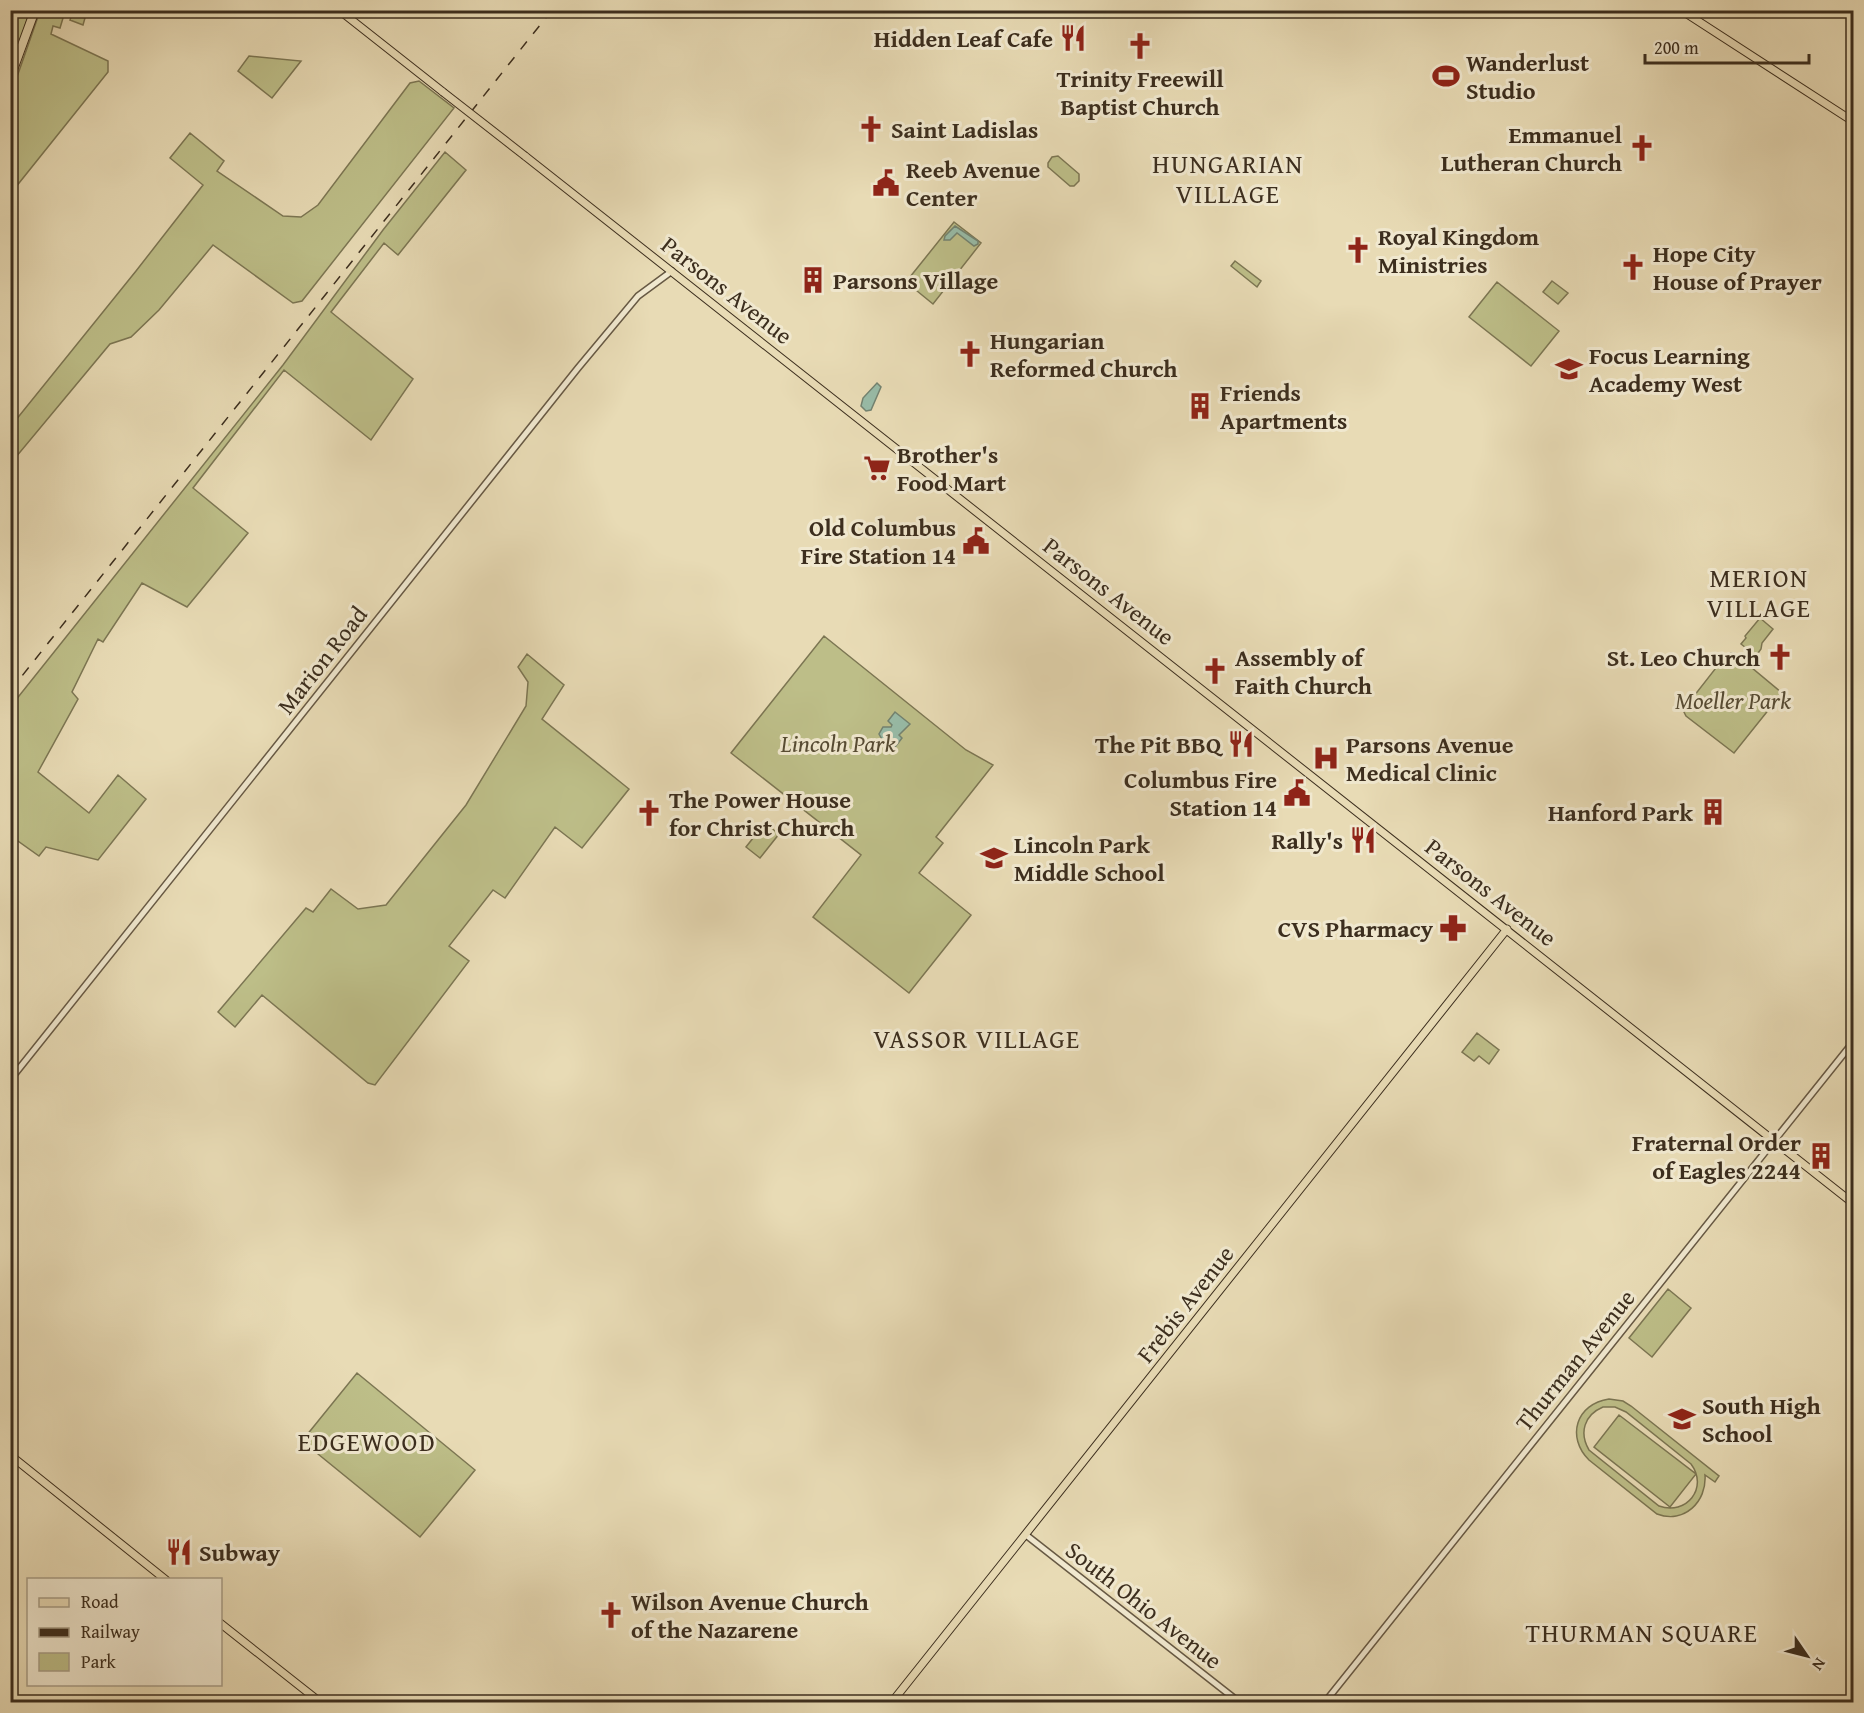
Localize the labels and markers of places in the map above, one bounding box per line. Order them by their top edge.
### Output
place label: Hidden Leaf Cafe [874,21,1053,56]
restaurant icon: Hidden Leaf Cafe [1058,23,1088,53]
church icon: Trinity Freewill Baptist Church [1125,31,1155,61]
place label: Wanderlust Studio [1466,45,1589,108]
place label: Trinity Freewill Baptist Church [1056,61,1224,124]
sports icon: Wanderlust Studio [1431,61,1461,91]
place label: Saint Ladislas [891,112,1038,147]
church icon: Saint Ladislas [856,114,886,144]
place label: Emmanuel Lutheran Church [1441,117,1623,180]
church icon: Emmanuel Lutheran Church [1627,133,1657,163]
place label: Reeb Avenue Center [906,152,1040,215]
public building icon: Reeb Avenue Center [871,168,901,198]
place label: Royal Kingdom Ministries [1378,219,1540,282]
church icon: Royal Kingdom Ministries [1343,235,1373,265]
place label: Hope City House of Prayer [1653,236,1822,299]
church icon: Hope City House of Prayer [1618,252,1648,282]
place label: Parsons Village [833,263,998,298]
building icon: Parsons Village [798,265,828,295]
place label: Hungarian Reformed Church [990,323,1177,386]
place label: Focus Learning Academy West [1589,338,1750,401]
church icon: Hungarian Reformed Church [955,339,985,369]
school or university icon: Focus Learning Academy West [1554,354,1584,384]
place label: Friends Apartments [1220,375,1347,438]
building icon: Friends Apartments [1185,391,1215,421]
place label: Brother's Food Mart [897,437,1006,500]
supermarket icon: Brother's Food Mart [862,453,892,483]
place label: Old Columbus Fire Station 14 [801,510,956,573]
public building icon: Old Columbus Fire Station 14 [961,526,991,556]
place label: Assembly of Faith Church [1235,640,1372,703]
place label: St. Leo Church [1607,640,1760,675]
church icon: St. Leo Church [1765,642,1795,672]
church icon: Assembly of Faith Church [1200,656,1230,686]
place label: The Pit BBQ [1095,727,1224,762]
place label: Parsons Avenue Medical Clinic [1346,727,1514,790]
restaurant icon: The Pit BBQ [1226,729,1256,759]
hospital icon: Parsons Avenue Medical Clinic [1311,743,1341,773]
place label: Columbus Fire Station 14 [1124,762,1277,825]
public building icon: Columbus Fire Station 14 [1282,778,1312,808]
place label: The Power House for Christ Church [669,782,854,845]
place label: Hanford Park [1548,795,1693,830]
building icon: Hanford Park [1698,797,1728,827]
church icon: The Power House for Christ Church [634,798,664,828]
place label: Rally's [1272,823,1343,858]
restaurant icon: Rally's [1348,825,1378,855]
place label: Lincoln Park Middle School [1014,827,1165,890]
school or university icon: Lincoln Park Middle School [979,843,1009,873]
place label: CVS Pharmacy [1278,911,1434,946]
pharmacy icon: CVS Pharmacy [1438,913,1468,943]
place label: Fraternal Order of Eagles 2244 [1632,1125,1801,1188]
building icon: Fraternal Order of Eagles 2244 [1806,1141,1836,1171]
place label: South High School [1702,1388,1821,1451]
school or university icon: South High School [1667,1404,1697,1434]
place label: Subway [199,1535,281,1570]
restaurant icon: Subway [164,1537,194,1567]
place label: Wilson Avenue Church of the Nazarene [631,1584,869,1647]
church icon: Wilson Avenue Church of the Nazarene [596,1600,626,1630]

